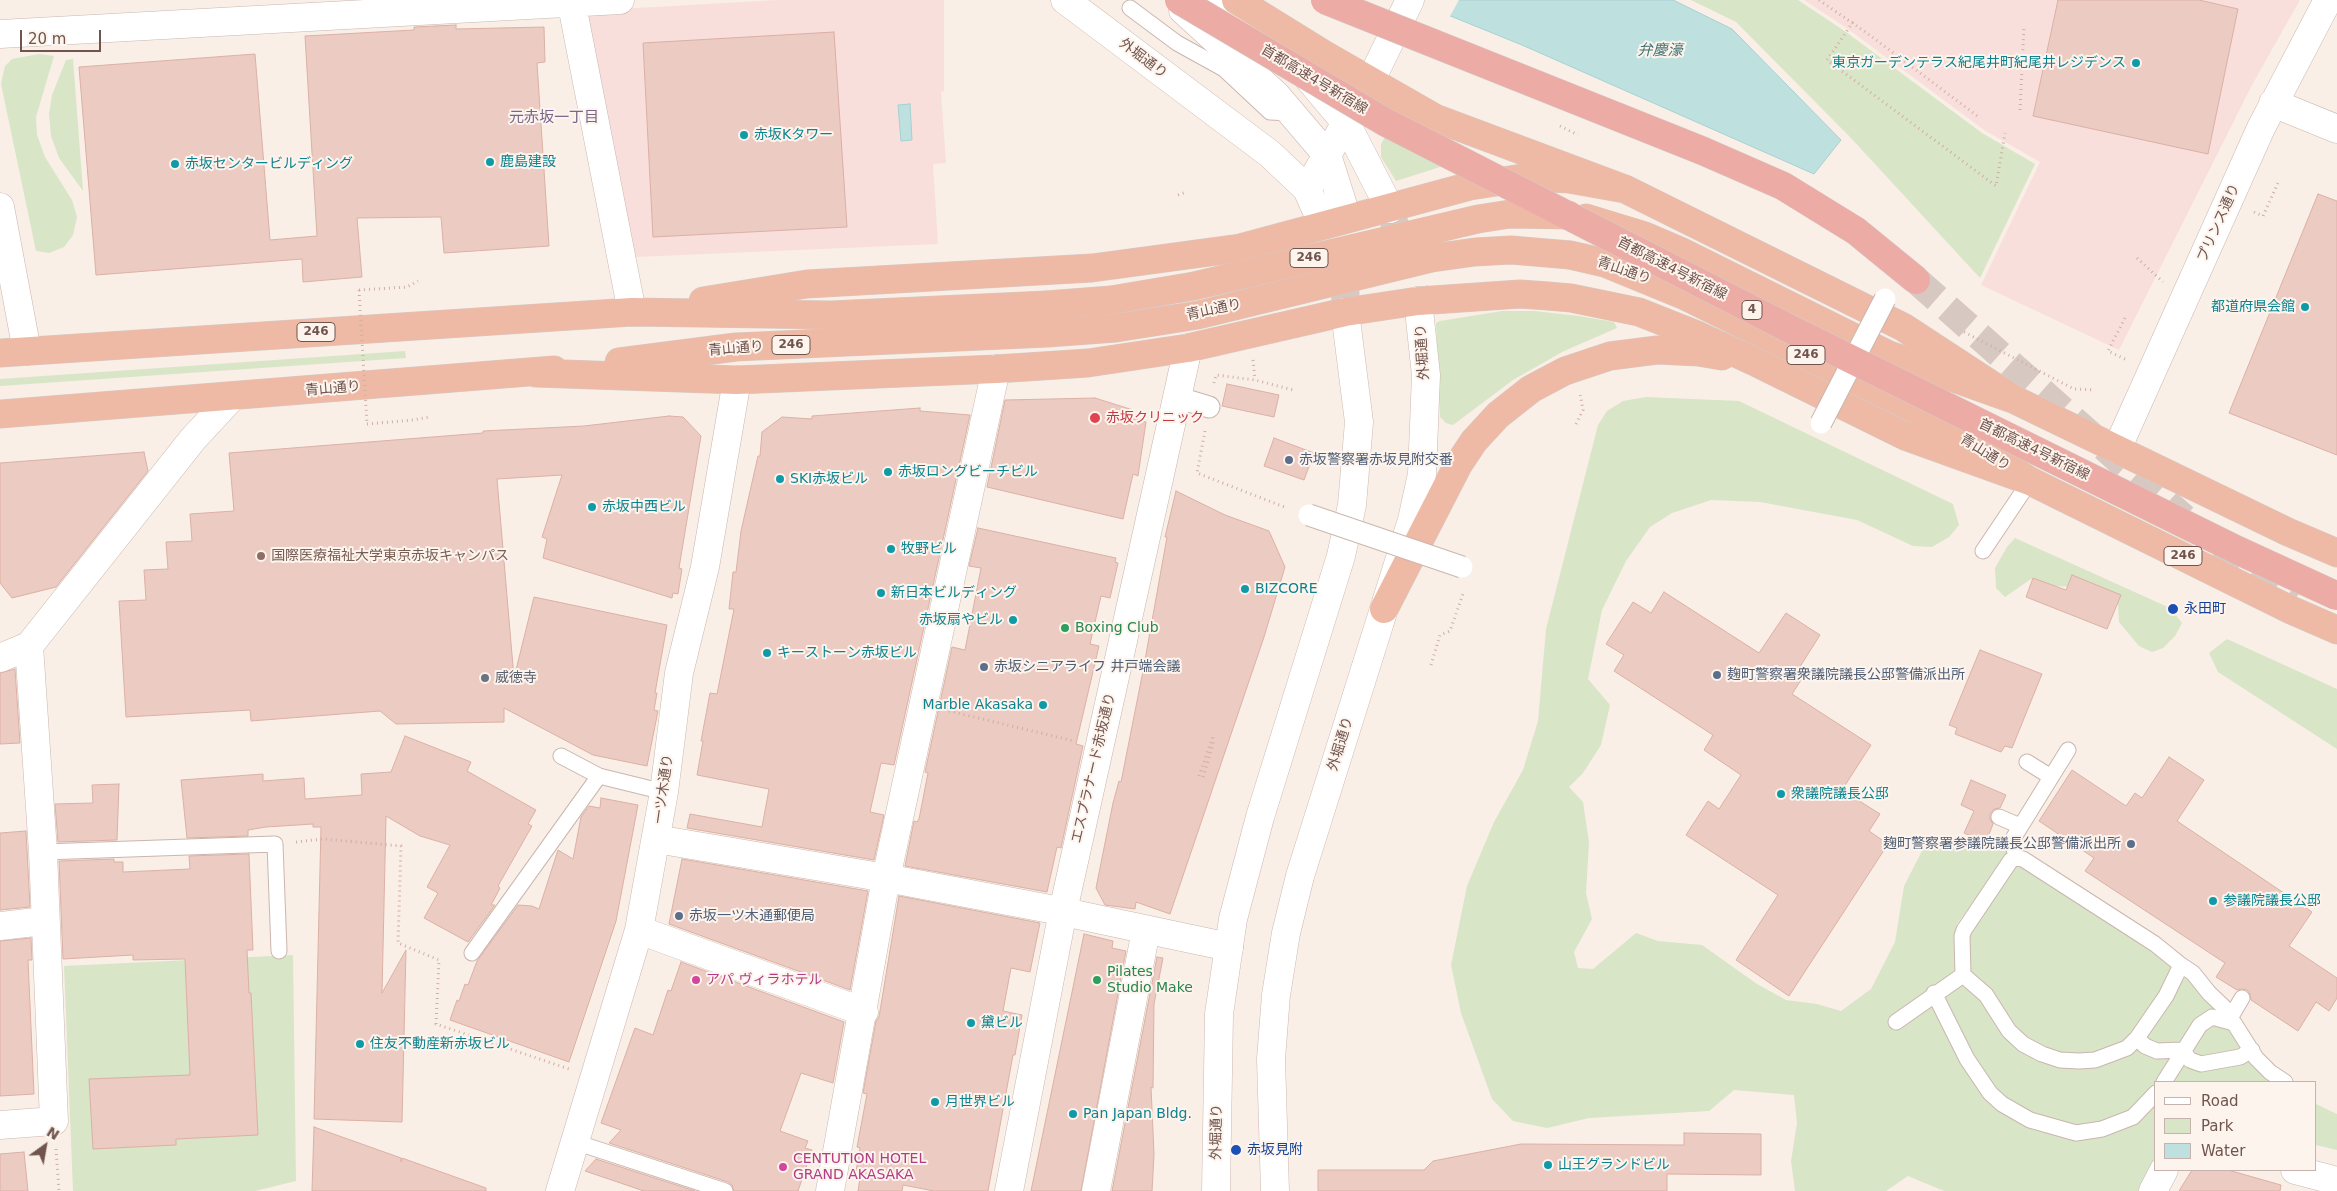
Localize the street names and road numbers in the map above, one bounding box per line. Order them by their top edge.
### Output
street label: 外堀通り [1116,35,1170,83]
street label: 首都高速4号新宿線 [1258,42,1370,118]
street label: プリンス通り [2194,181,2244,265]
street label: 首都高速4号新宿線 [1614,234,1730,304]
road number: 246 [1290,248,1328,268]
street label: 青山通り [1595,254,1653,288]
street label: 青山通り [1185,296,1243,324]
road number: 4 [1742,300,1762,320]
road number: 246 [297,322,335,342]
street label: 外堀通り [1413,323,1433,381]
road number: 246 [772,336,810,354]
street label: 青山通り [707,338,765,360]
road number: 246 [1787,346,1825,364]
street label: 青山通り [304,378,362,400]
street label: 首都高速4号新宿線 [1976,416,2092,484]
street label: 青山通り [1957,431,2013,475]
road number: 246 [2164,546,2202,566]
street label: エスプラナード赤坂通り [1068,691,1120,845]
street label: 外堀通り [1325,715,1357,773]
street label: 一ツ木通り [651,753,677,825]
street label: 外堀通り [1208,1104,1226,1160]

